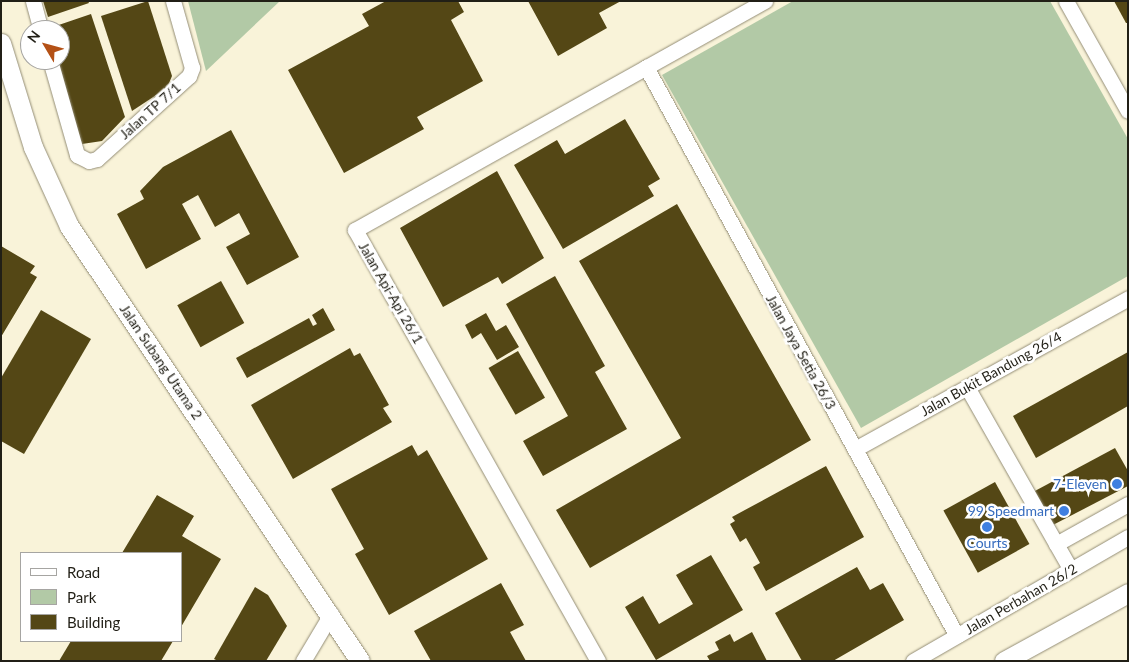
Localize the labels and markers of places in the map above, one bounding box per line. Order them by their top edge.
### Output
place label: 7-Eleven [1053,476,1107,492]
marker: 7-Eleven [1111,478,1123,490]
place label: 99 Speedmart [968,503,1054,519]
marker: 99 Speedmart [1058,505,1070,517]
marker: Courts [981,521,993,533]
place label: Courts [966,535,1008,551]

